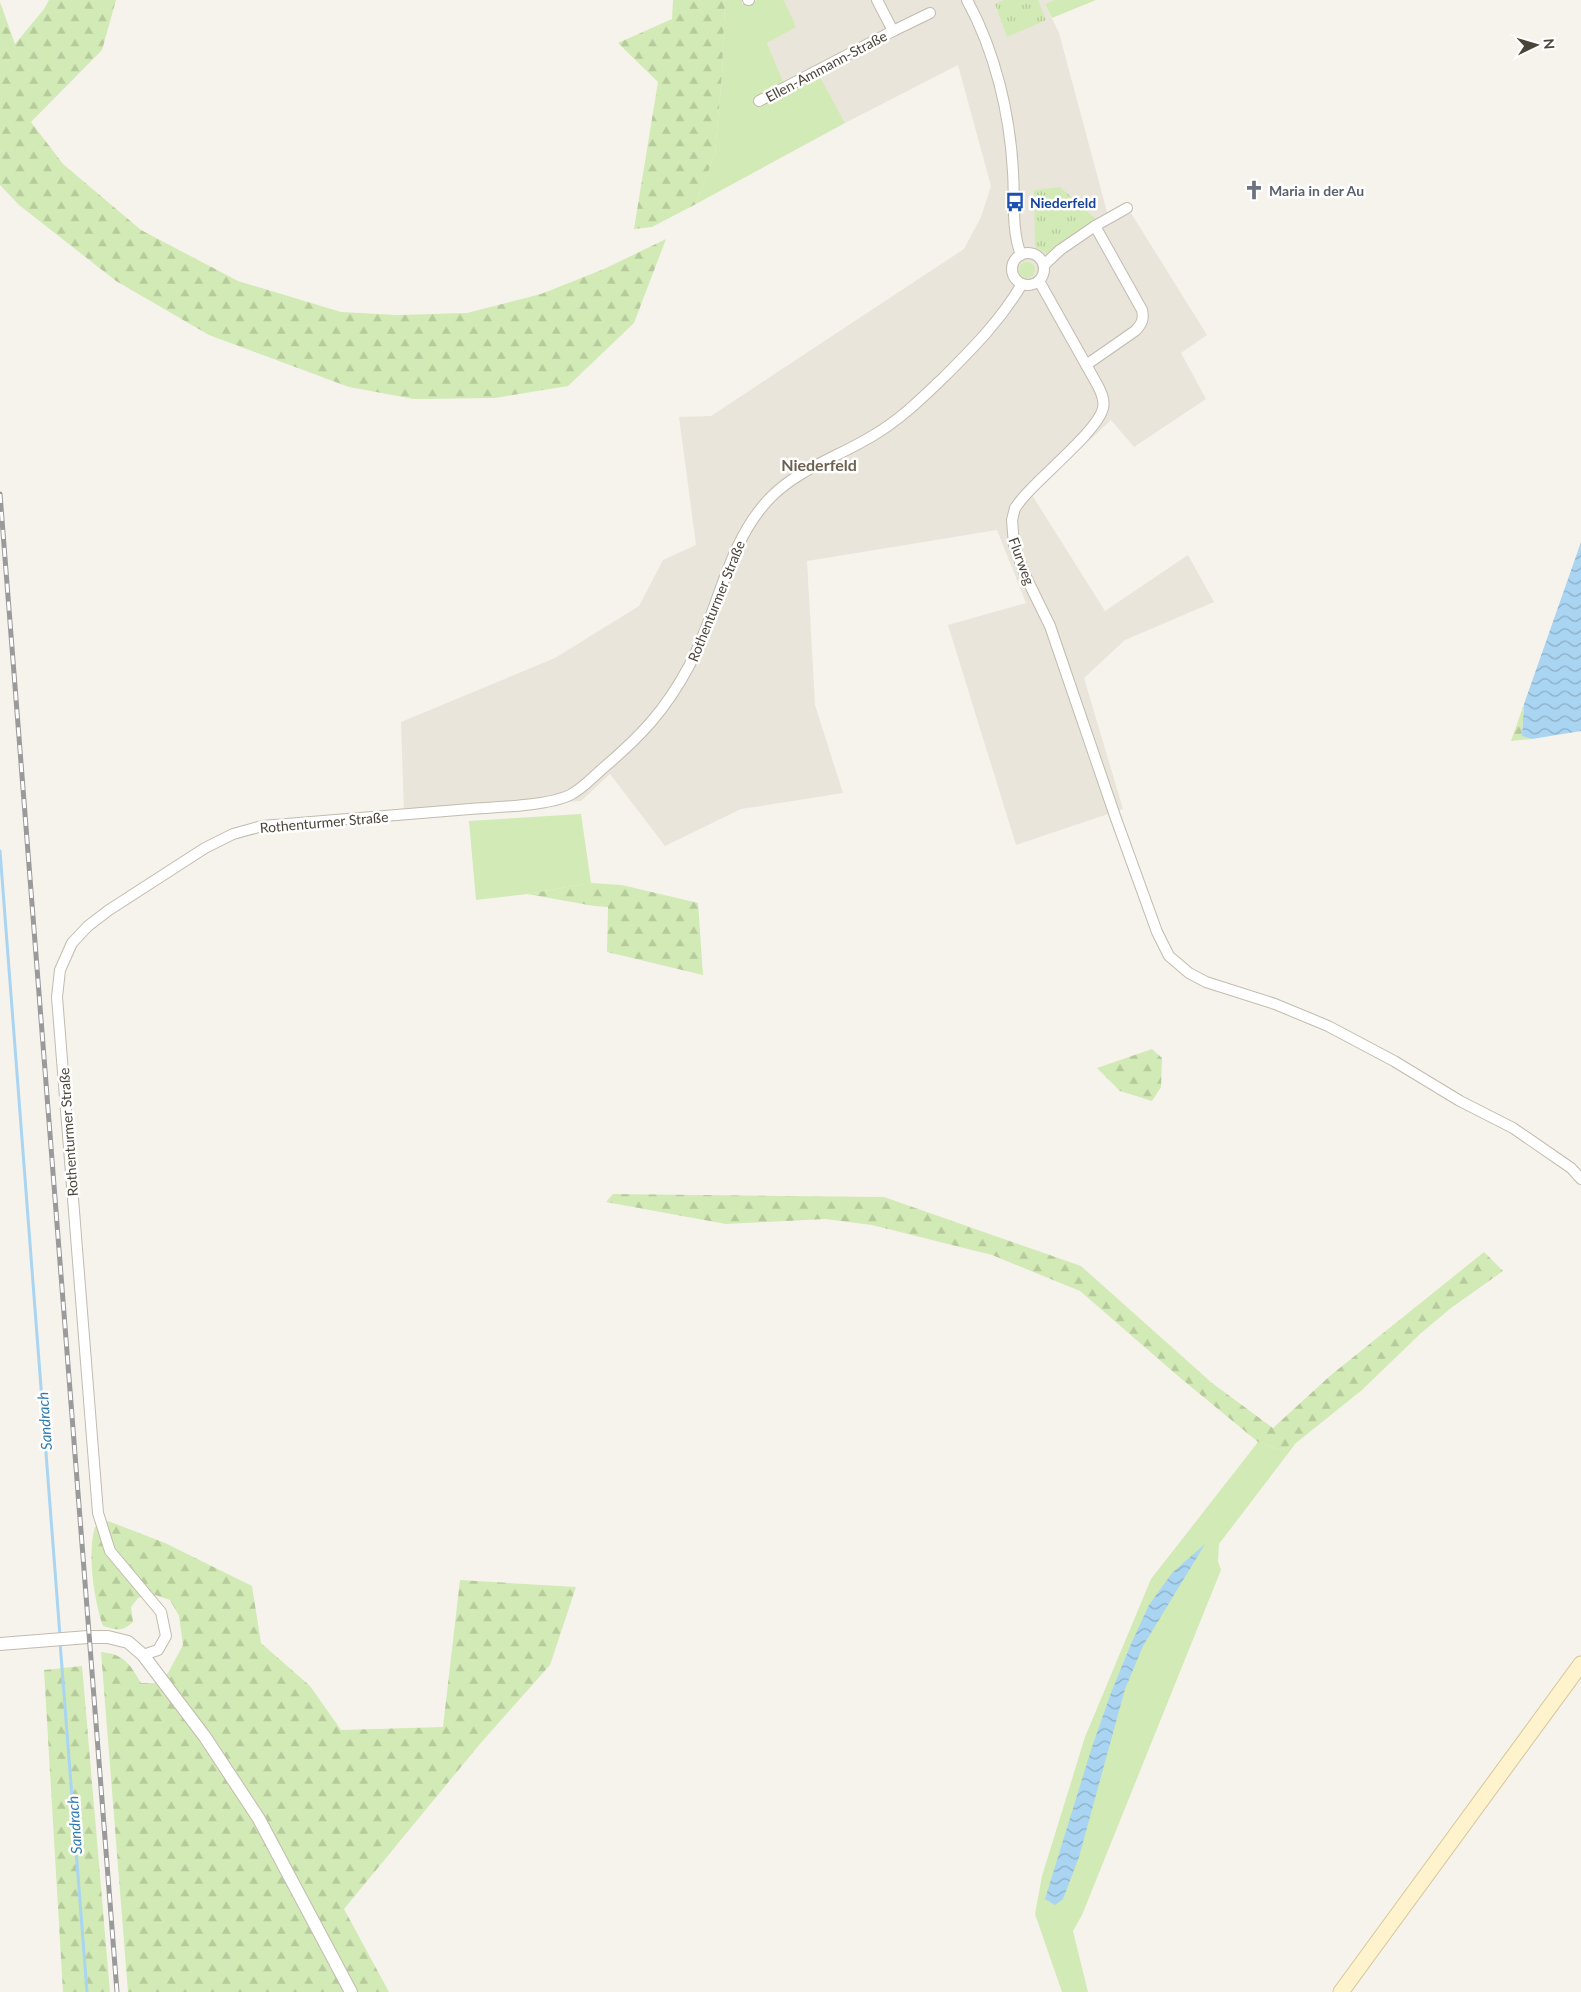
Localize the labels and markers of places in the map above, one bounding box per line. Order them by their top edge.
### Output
church icon: Maria in der Au [1243,179,1265,201]
place label: Maria in der Au [1269,182,1364,199]
bus stop icon: Niederfeld [1004,191,1026,213]
place label: Niederfeld [1030,194,1096,211]

